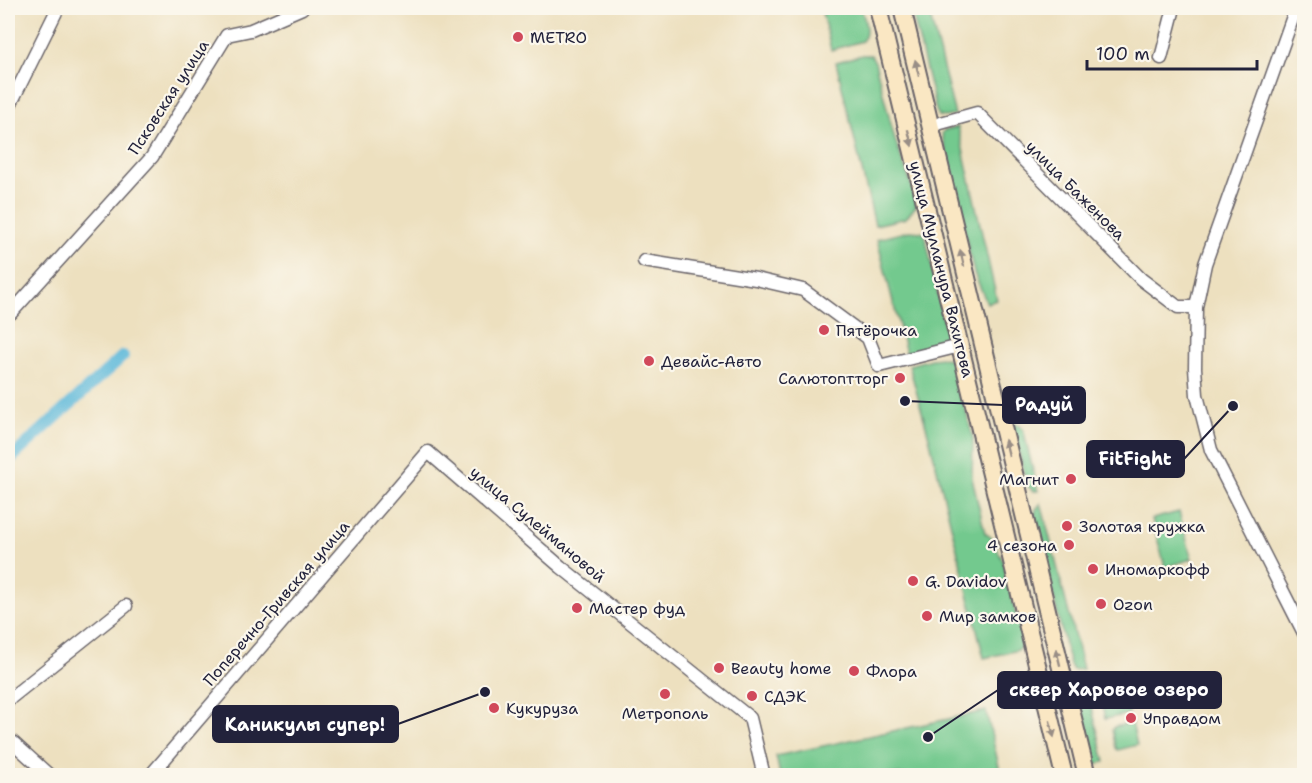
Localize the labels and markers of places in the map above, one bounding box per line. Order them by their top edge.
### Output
place label: METRO [530,27,587,48]
marker: METRO [511,30,525,44]
place label: Пятёрочка [836,320,917,341]
marker: Пятёрочка [817,323,831,337]
place label: Девайс-Авто [661,351,762,372]
marker: Девайс-Авто [642,354,656,368]
place label: Салютоптторг [778,368,889,389]
marker: Салютоптторг [893,371,907,385]
callout: Радуй [1003,387,1085,423]
callout: FitFight [1087,441,1184,477]
place label: Магнит [999,469,1060,490]
marker: Магнит [1064,472,1078,486]
place label: Золотая кружка [1079,516,1205,537]
marker: Золотая кружка [1060,519,1074,533]
place label: 4 сезона [987,535,1057,556]
marker: 4 сезона [1062,538,1076,552]
place label: Иномаркофф [1105,559,1210,580]
marker: Иномаркофф [1086,562,1100,576]
place label: G. Davidov [925,571,1007,592]
marker: G. Davidov [906,574,920,588]
place label: Ozon [1113,594,1153,615]
marker: Ozon [1094,597,1108,611]
place label: Мастер фуд [589,598,685,619]
marker: Мастер фуд [570,601,584,615]
place label: Мир замков [939,606,1036,627]
marker: Мир замков [920,609,934,623]
place label: Beauty home [731,658,832,679]
marker: Beauty home [712,661,726,675]
place label: Флора [866,661,917,682]
marker: Флора [847,664,861,678]
callout: сквер Харовое озеро [998,672,1221,708]
place label: СДЭК [764,686,807,707]
marker: Метрополь [658,687,672,701]
marker: СДЭК [745,689,759,703]
place label: Кукуруза [506,698,578,719]
marker: Кукуруза [487,701,501,715]
place label: Метрополь [622,703,708,724]
callout: Каникулы супер! [213,706,398,742]
place label: Управдом [1143,708,1221,729]
marker: Управдом [1124,711,1138,725]

